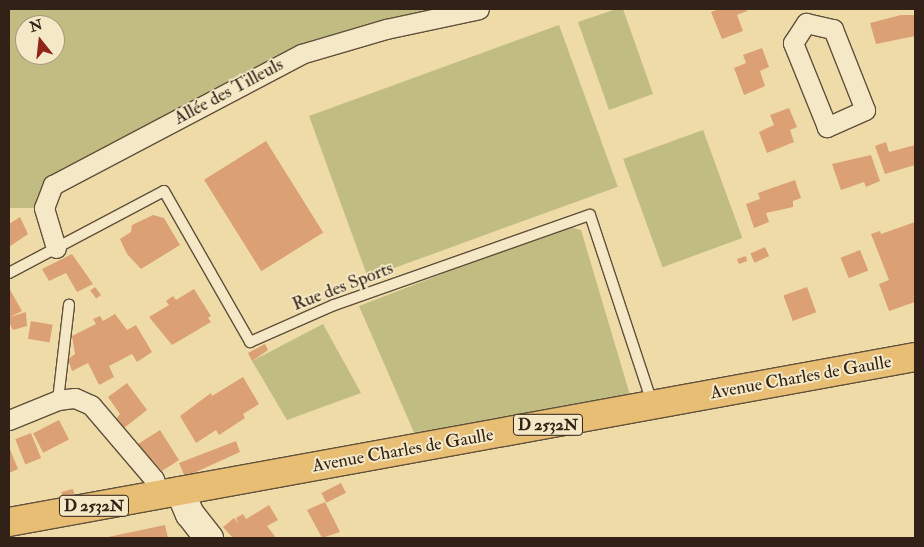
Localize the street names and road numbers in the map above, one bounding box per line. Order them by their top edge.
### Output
street label: Allée des Tilleuls [171,54,287,130]
street label: Rue des Sports [290,258,396,316]
street label: Avenue Charles de Gaulle [709,351,893,405]
road number: D 2532N [512,412,584,438]
street label: Avenue Charles de Gaulle [311,424,495,478]
road number: D 2532N [58,492,130,520]

